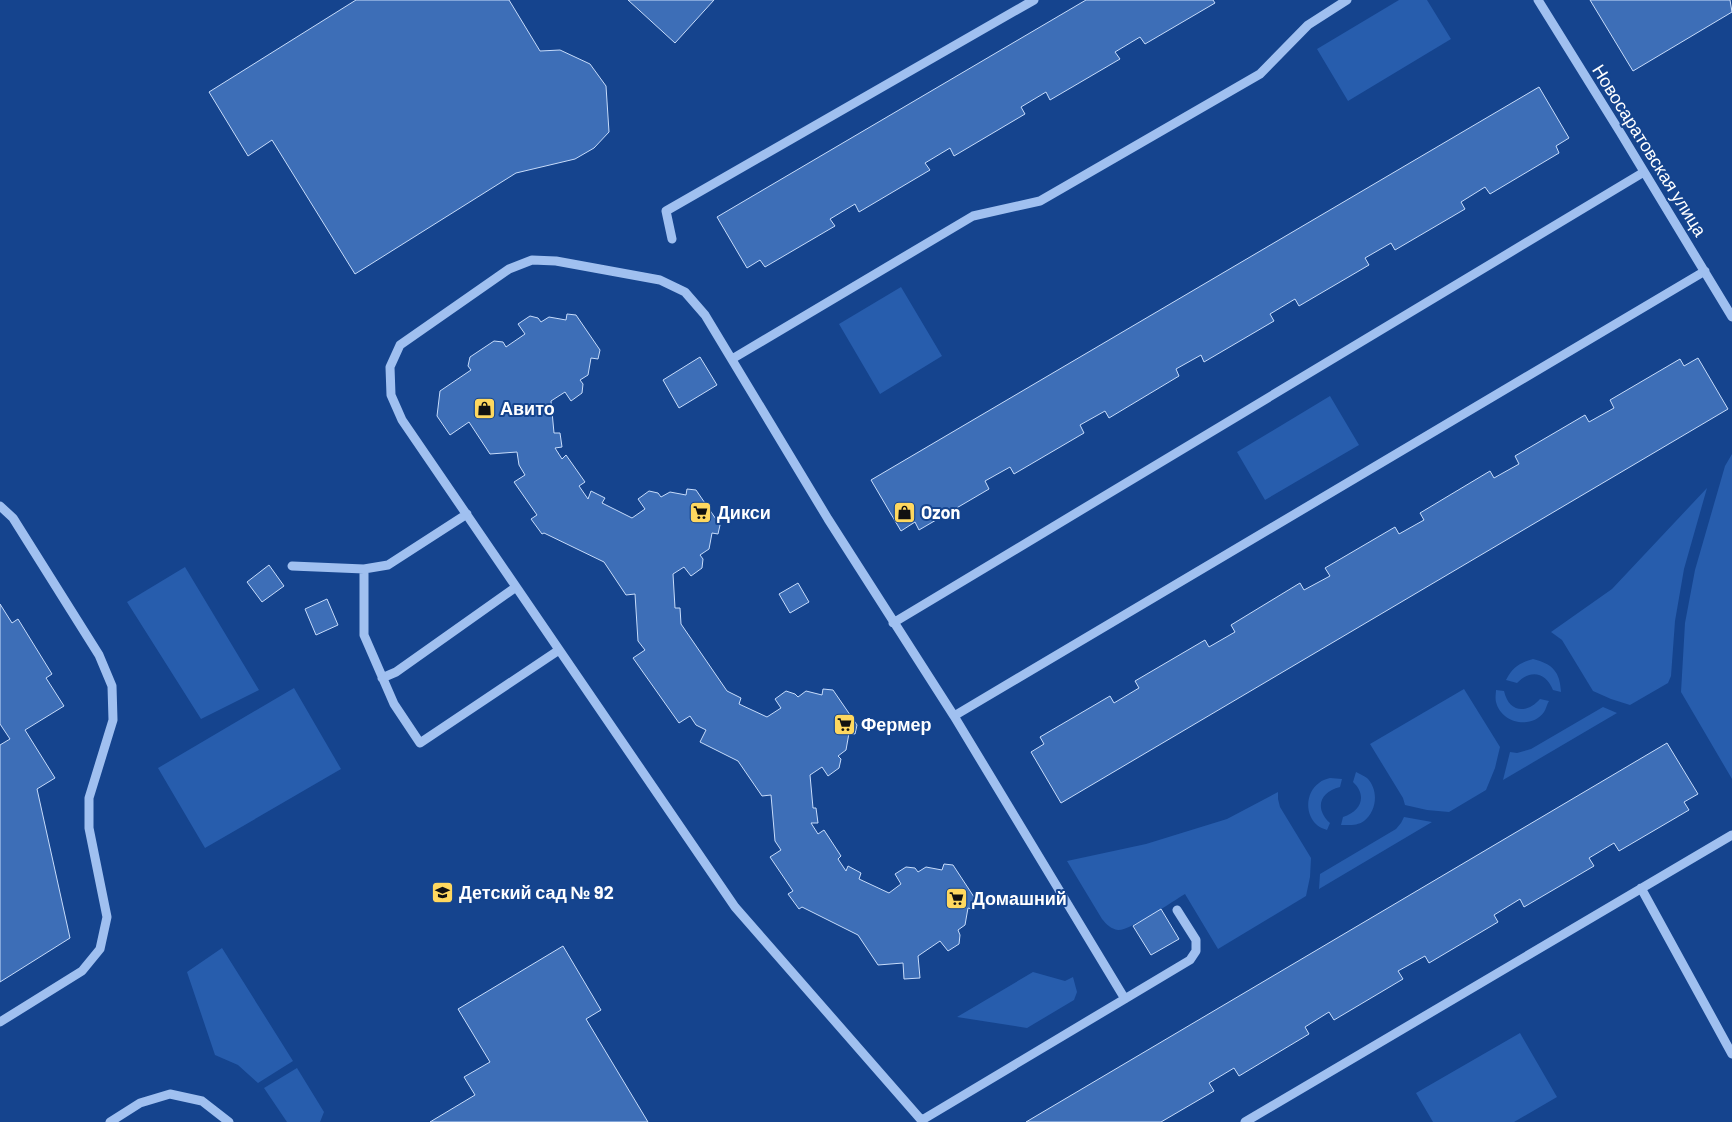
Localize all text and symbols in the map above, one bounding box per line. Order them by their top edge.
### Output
street label: Новосаратовская улица [1588,60,1712,241]
shop icon: Авито [472,396,496,420]
place label: Авито [500,397,555,419]
supermarket icon: Дикси [689,500,713,524]
shop icon: Ozon [893,500,917,524]
place label: Дикси [717,501,771,523]
place label: Ozon [921,501,960,523]
supermarket icon: Фермер [833,712,857,736]
place label: Фермер [861,713,931,735]
school or university icon: Детский сад № 92 [431,880,455,904]
place label: Детский сад № 92 [459,881,614,903]
supermarket icon: Домашний [944,886,968,910]
place label: Домашний [972,887,1067,909]

